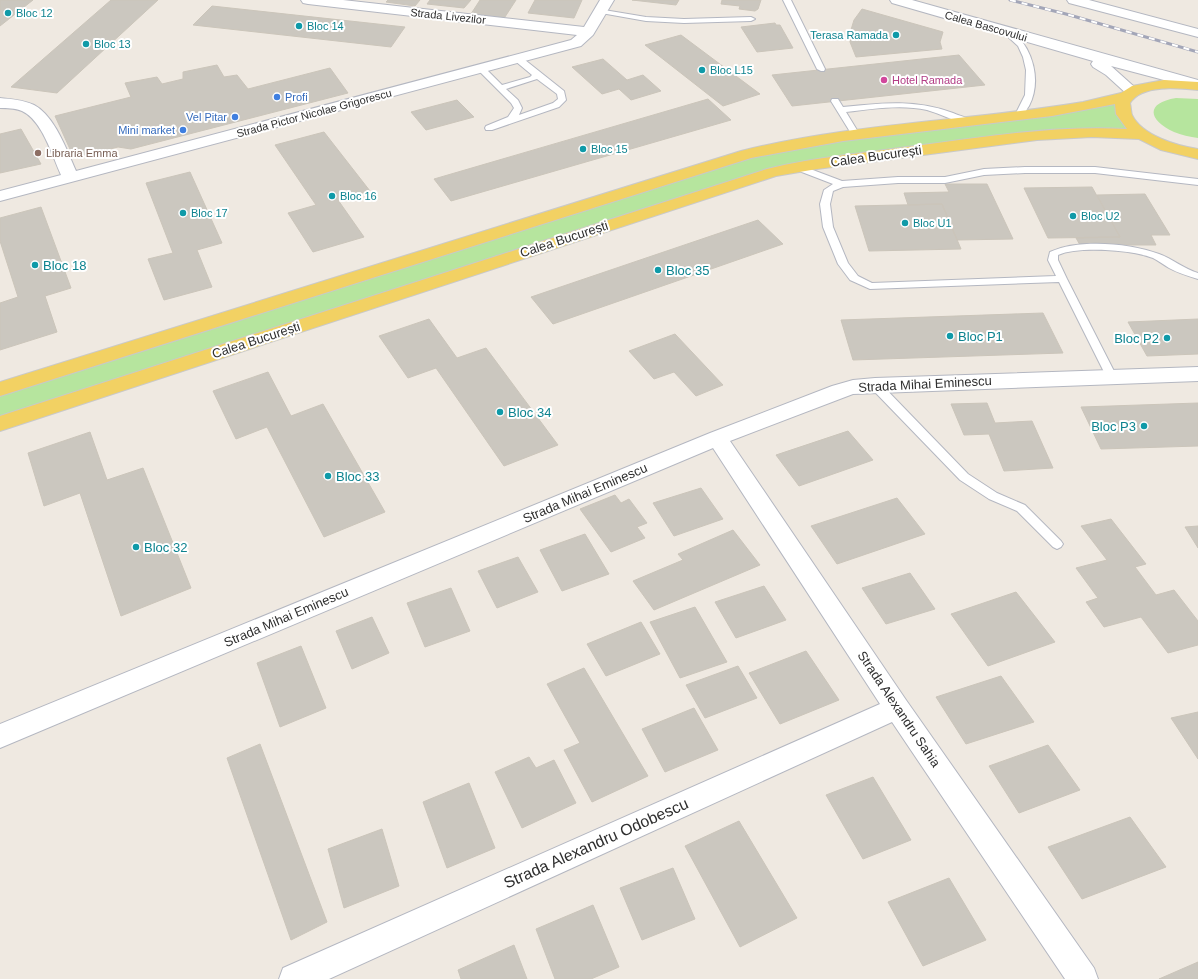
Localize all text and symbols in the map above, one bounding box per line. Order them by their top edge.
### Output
street label: Strada Livezilor [410,6,487,26]
place label: Bloc 12 [16,7,53,19]
marker: Bloc 12 [3,8,13,18]
street label: Calea Bascovului [943,9,1029,43]
place label: Bloc 14 [307,20,344,32]
marker: Bloc 14 [294,21,304,31]
place label: Terasa Ramada [810,29,889,41]
marker: Terasa Ramada [891,30,901,40]
place label: Bloc 13 [94,38,131,50]
marker: Bloc 13 [81,39,91,49]
place label: Bloc L15 [710,64,753,76]
marker: Bloc L15 [697,65,707,75]
place label: Hotel Ramada [892,74,963,86]
marker: Hotel Ramada [879,75,889,85]
street label: Strada Pictor Nicolae Grigorescu [235,86,393,140]
place label: Profi [285,91,308,103]
marker: Profi [272,92,282,102]
place label: Vel Pitar [186,111,227,123]
marker: Vel Pitar [230,112,240,122]
place label: Mini market [118,124,175,136]
marker: Mini market [178,125,188,135]
street label: Calea București [830,142,923,170]
place label: Bloc 15 [591,143,628,155]
marker: Bloc 15 [578,144,588,154]
place label: Libraria Emma [46,147,118,159]
marker: Libraria Emma [33,148,43,158]
place label: Bloc 16 [340,190,377,202]
marker: Bloc 16 [327,191,337,201]
place label: Bloc 17 [191,207,228,219]
marker: Bloc 17 [178,208,188,218]
place label: Bloc U2 [1081,210,1120,222]
marker: Bloc U2 [1068,211,1078,221]
place label: Bloc U1 [913,217,952,229]
street label: Calea București [518,218,610,260]
marker: Bloc U1 [900,218,910,228]
place label: Bloc 18 [43,258,86,273]
marker: Bloc 18 [30,260,40,270]
place label: Bloc 35 [666,263,709,278]
marker: Bloc 35 [653,265,663,275]
street label: Calea București [210,319,302,361]
place label: Bloc P1 [958,329,1003,344]
marker: Bloc P1 [945,331,955,341]
place label: Bloc P2 [1114,331,1159,346]
marker: Bloc P2 [1162,333,1172,343]
street label: Strada Mihai Eminescu [858,373,992,395]
place label: Bloc 34 [508,405,551,420]
marker: Bloc 34 [495,407,505,417]
place label: Bloc P3 [1091,419,1136,434]
marker: Bloc P3 [1139,421,1149,431]
street label: Strada Mihai Eminescu [521,460,649,526]
place label: Bloc 33 [336,469,379,484]
marker: Bloc 33 [323,471,333,481]
place label: Bloc 32 [144,540,187,555]
marker: Bloc 32 [131,542,141,552]
street label: Strada Mihai Eminescu [222,584,350,650]
street label: Strada Alexandru Sahia [855,648,944,770]
street label: Strada Alexandru Odobescu [501,795,691,891]

